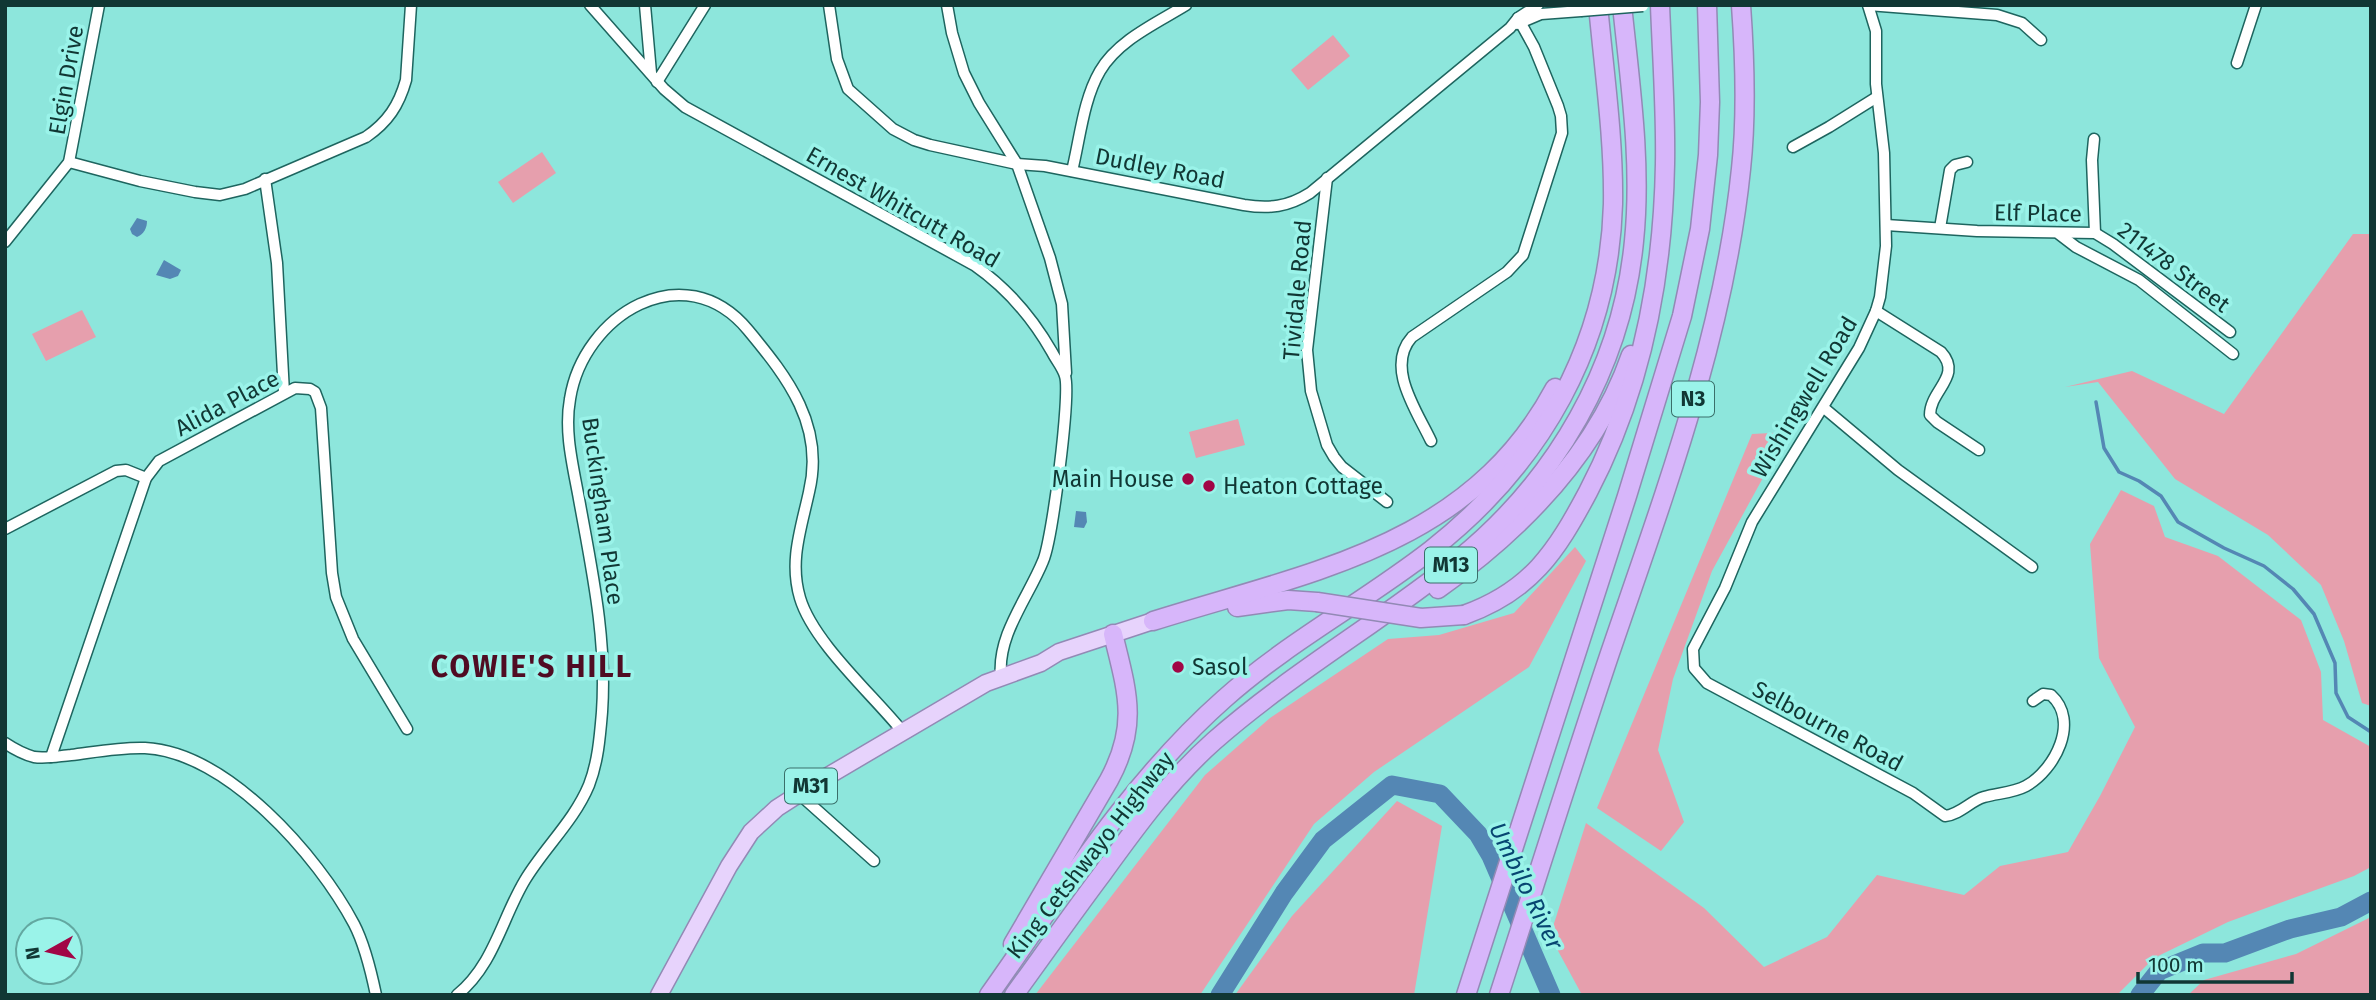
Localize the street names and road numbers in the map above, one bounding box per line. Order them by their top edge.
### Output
street label: Elgin Drive [43,23,89,137]
street label: Ernest Whitcutt Road [801,140,1005,274]
street label: Dudley Road [1093,142,1227,194]
street label: Elf Place [1994,198,2082,228]
street label: 211478 Street [2112,216,2236,319]
street label: Tividale Road [1277,219,1317,361]
street label: Wishingwell Road [1745,311,1863,483]
street label: Alida Place [170,364,284,442]
road number: N3 [1672,382,1714,416]
street label: Buckingham Place [576,415,630,607]
road number: M13 [1425,548,1477,582]
street label: Selbourne Road [1748,675,1908,777]
street label: King Cetshwayo Highway [1000,745,1180,964]
road number: M31 [785,768,837,804]

